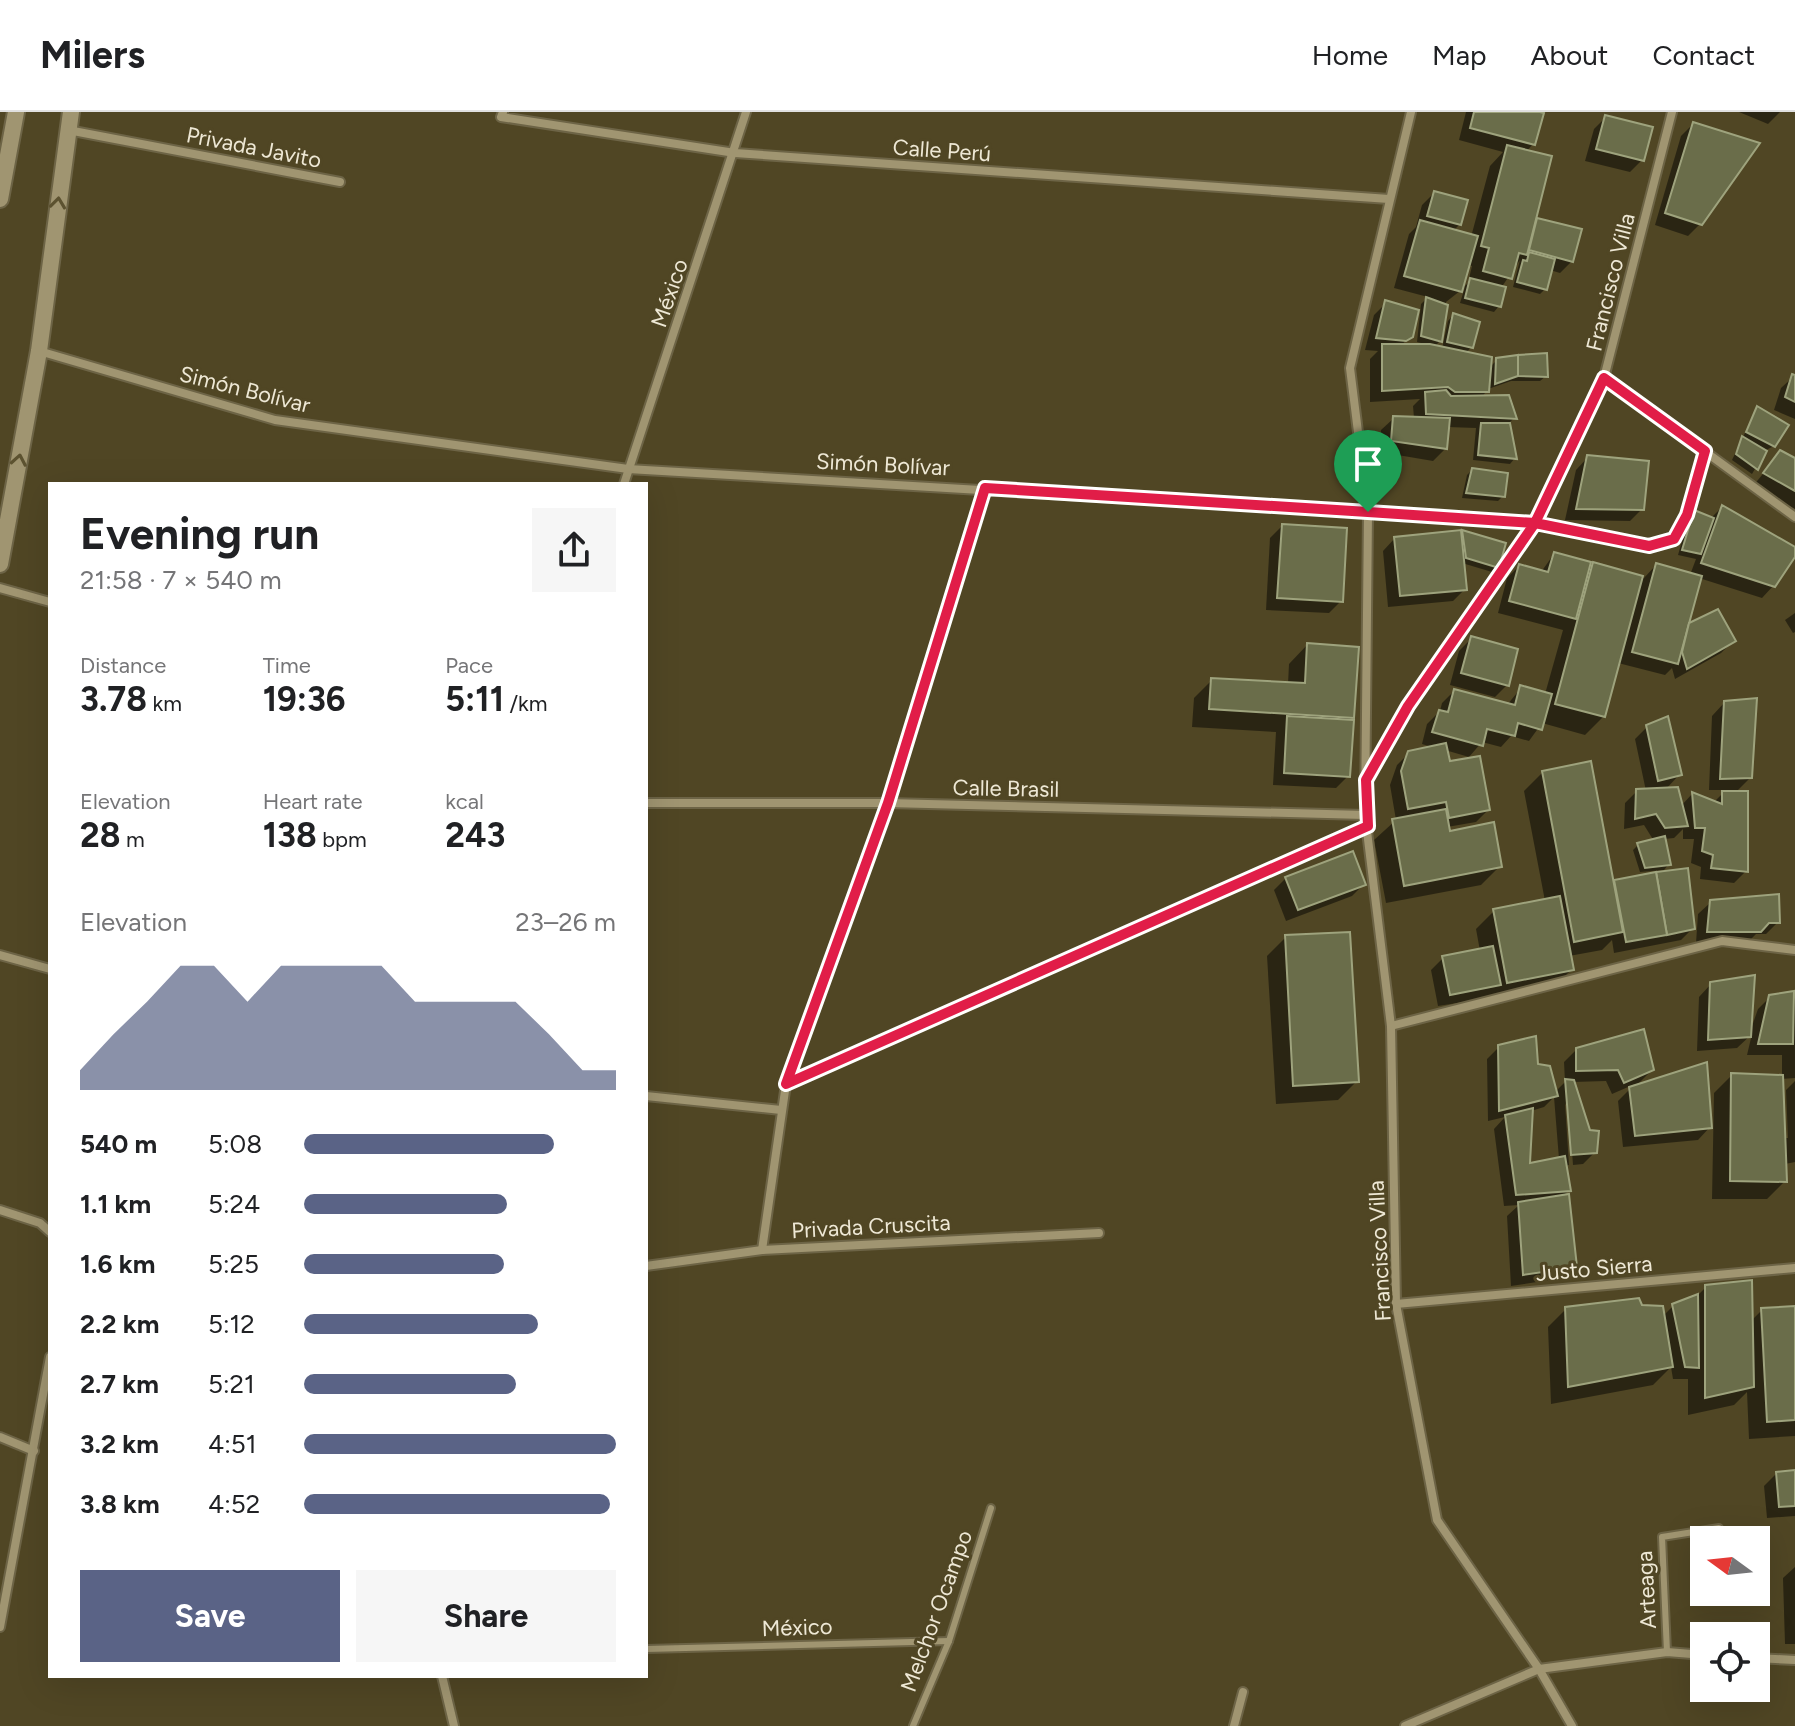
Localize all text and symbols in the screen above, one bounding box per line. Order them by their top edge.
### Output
text: Milers [40,32,145,78]
text: Home [1312,38,1388,72]
text: Map [1432,38,1487,72]
text: About [1531,38,1608,72]
text: Contact [1652,38,1755,72]
street label: Privada Javito [184,121,324,174]
street label: Calle Perú [892,134,992,167]
one-way arrow [49,196,66,210]
street label: Francisco Villa [1580,210,1641,354]
street label: México [645,255,694,331]
street label: Simón Bolívar [177,360,314,419]
pin [1334,430,1402,512]
icon: arrive [1346,442,1390,486]
street label: Simón Bolívar [815,448,951,482]
one-way arrow [9,453,26,467]
text: Evening run [80,507,319,560]
button: share [532,508,616,592]
text: 21:58 · 7 × 540 m [80,564,282,596]
text: Distance [80,652,166,679]
text: Time [263,652,311,679]
text: Pace [445,652,493,679]
text: 3.78 [80,679,147,720]
text: 19:36 [263,679,346,720]
text: 5:11 [445,679,504,720]
text: km [147,690,182,717]
text: /km [504,690,547,717]
street label: Calle Brasil [953,774,1059,803]
text: Elevation [80,788,170,815]
text: Heart rate [263,788,363,815]
text: kcal [445,788,484,815]
text: 28 [80,815,121,856]
text: 138 [263,815,317,856]
text: 243 [445,815,505,856]
text: m [121,826,145,853]
text: bpm [317,826,367,853]
text: Elevation [80,906,187,938]
text: 23–26 m [515,906,616,938]
text: 540 m [80,1128,157,1160]
text: 5:08 [208,1128,262,1160]
street label: Francisco Villa [1362,1180,1397,1322]
text: 1.1 km [80,1188,151,1220]
text: 5:24 [208,1188,260,1220]
street label: Privada Cruscita [791,1209,951,1244]
text: 1.6 km [80,1248,155,1280]
text: 5:25 [208,1248,259,1280]
street label: Justo Sierra [1535,1250,1654,1287]
text: 2.2 km [80,1308,159,1340]
text: 5:12 [208,1308,255,1340]
text: 2.7 km [80,1368,159,1400]
text: 5:21 [208,1368,255,1400]
text: 3.2 km [80,1428,159,1460]
text: 4:51 [208,1428,256,1460]
text: 3.8 km [80,1488,160,1520]
text: 4:52 [208,1488,260,1520]
north arrow [1690,1526,1770,1606]
map controls [1690,1526,1770,1702]
street label: Melchor Ocampo [895,1527,978,1696]
street label: Arteaga [1631,1550,1662,1630]
button: Save [80,1570,340,1662]
button: Share [356,1570,616,1662]
street label: México [761,1613,833,1642]
button: locate [1690,1622,1770,1702]

